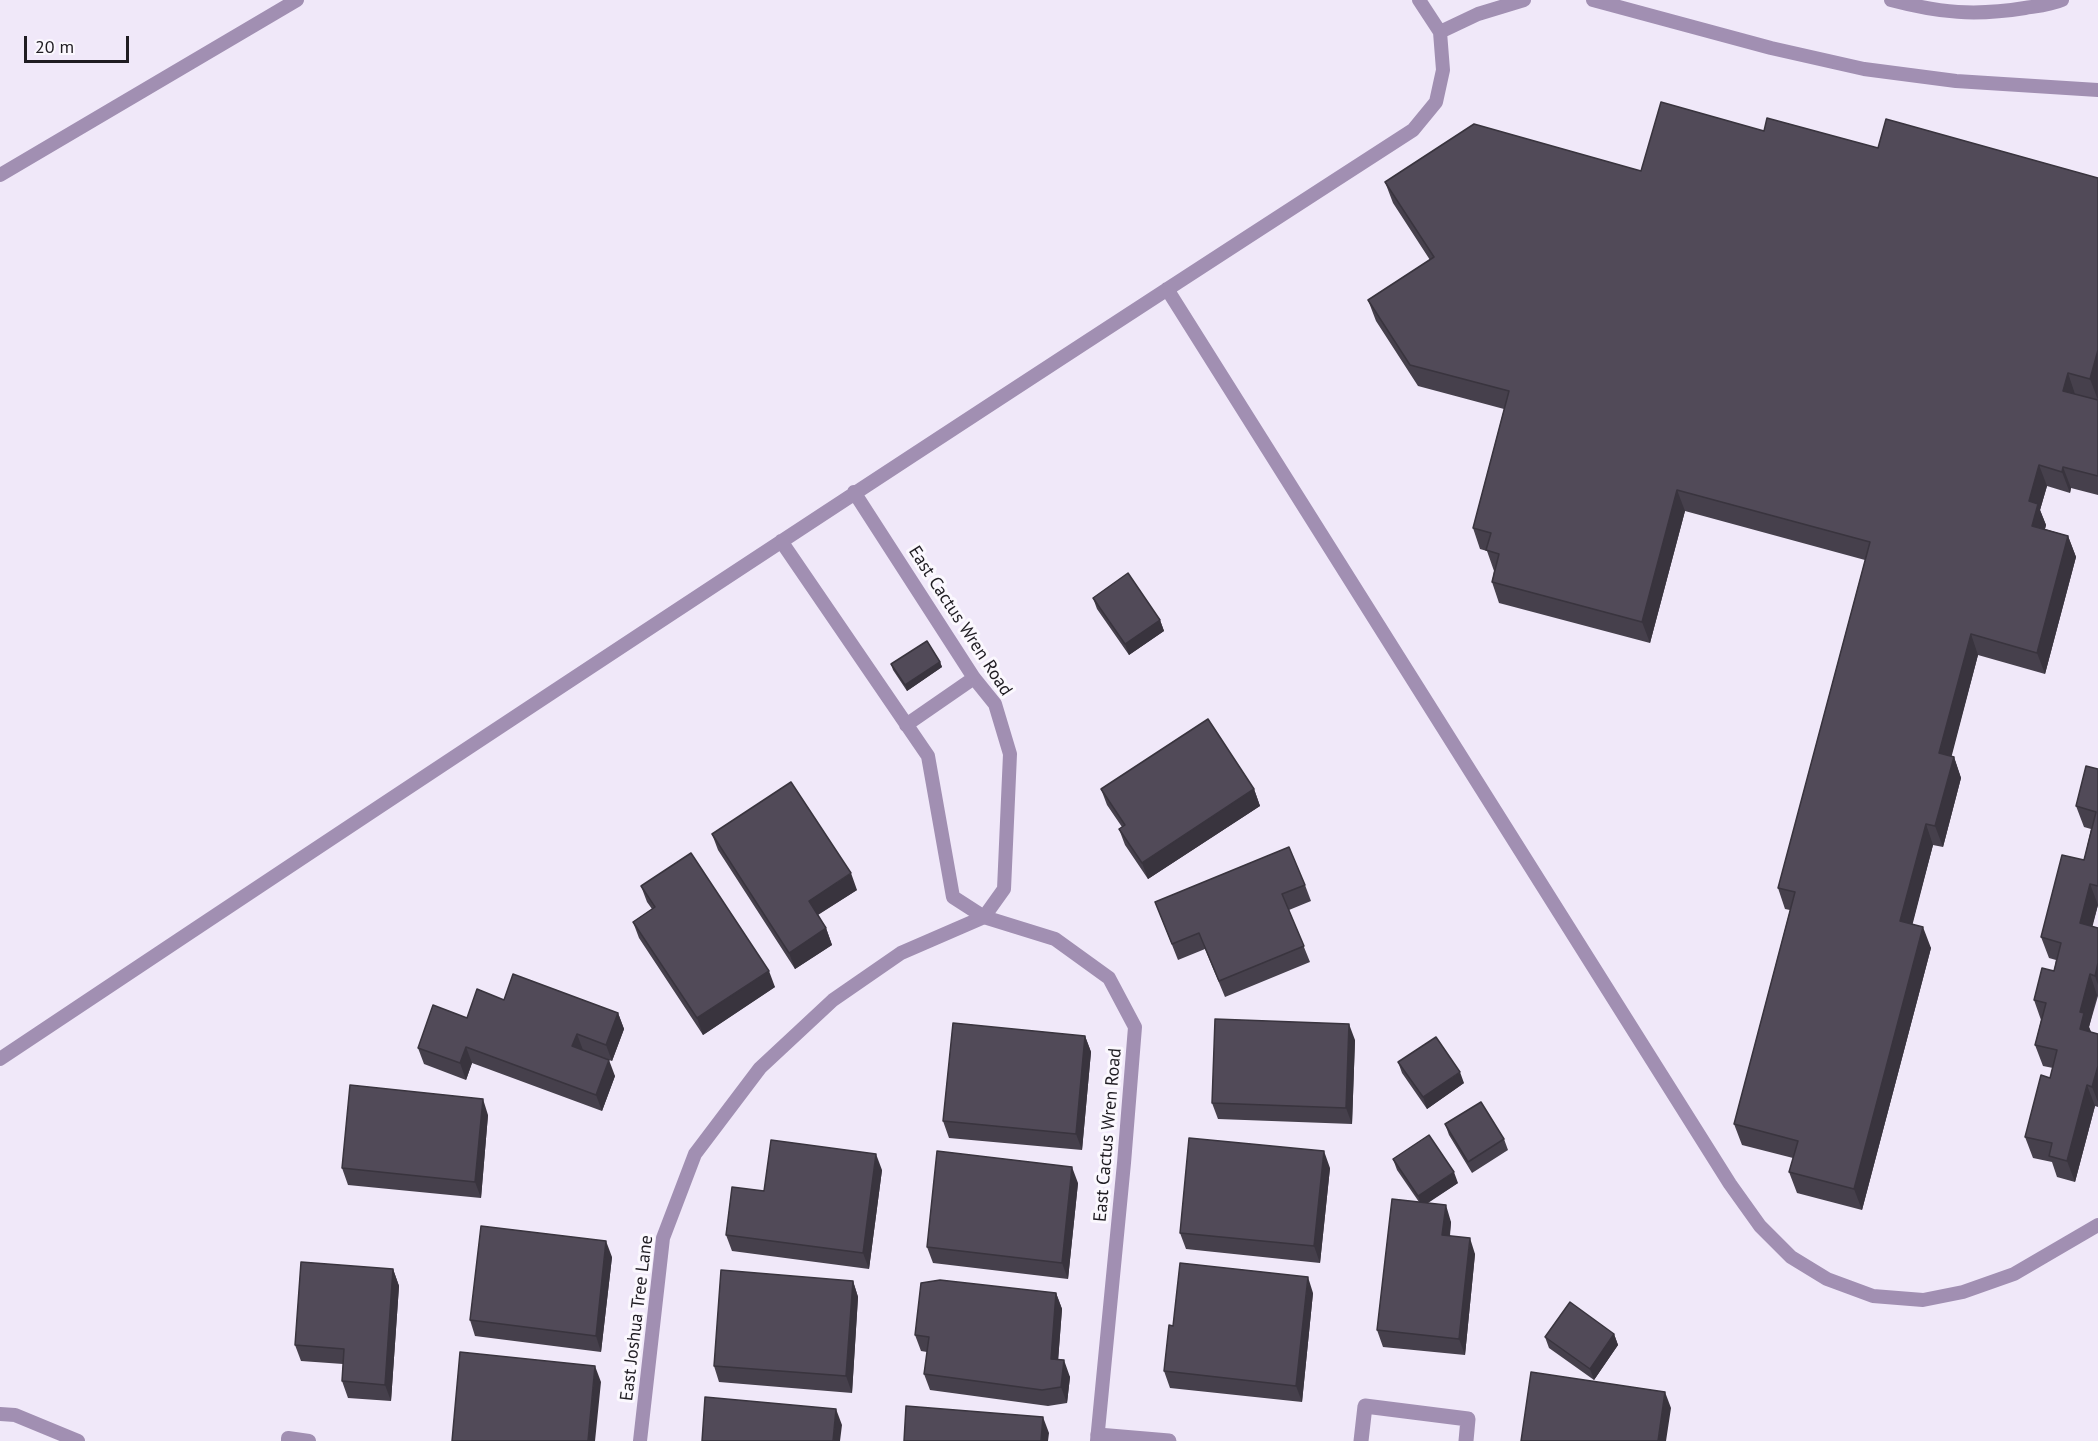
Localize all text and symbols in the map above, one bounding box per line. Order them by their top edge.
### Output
scale bar [27,24,132,62]
text: 20 m [35,35,74,58]
street label: East Cactus Wren Road [903,542,1017,700]
street label: East Cactus Wren Road [1090,1047,1126,1223]
street label: East Joshua Tree Lane [616,1234,658,1402]

